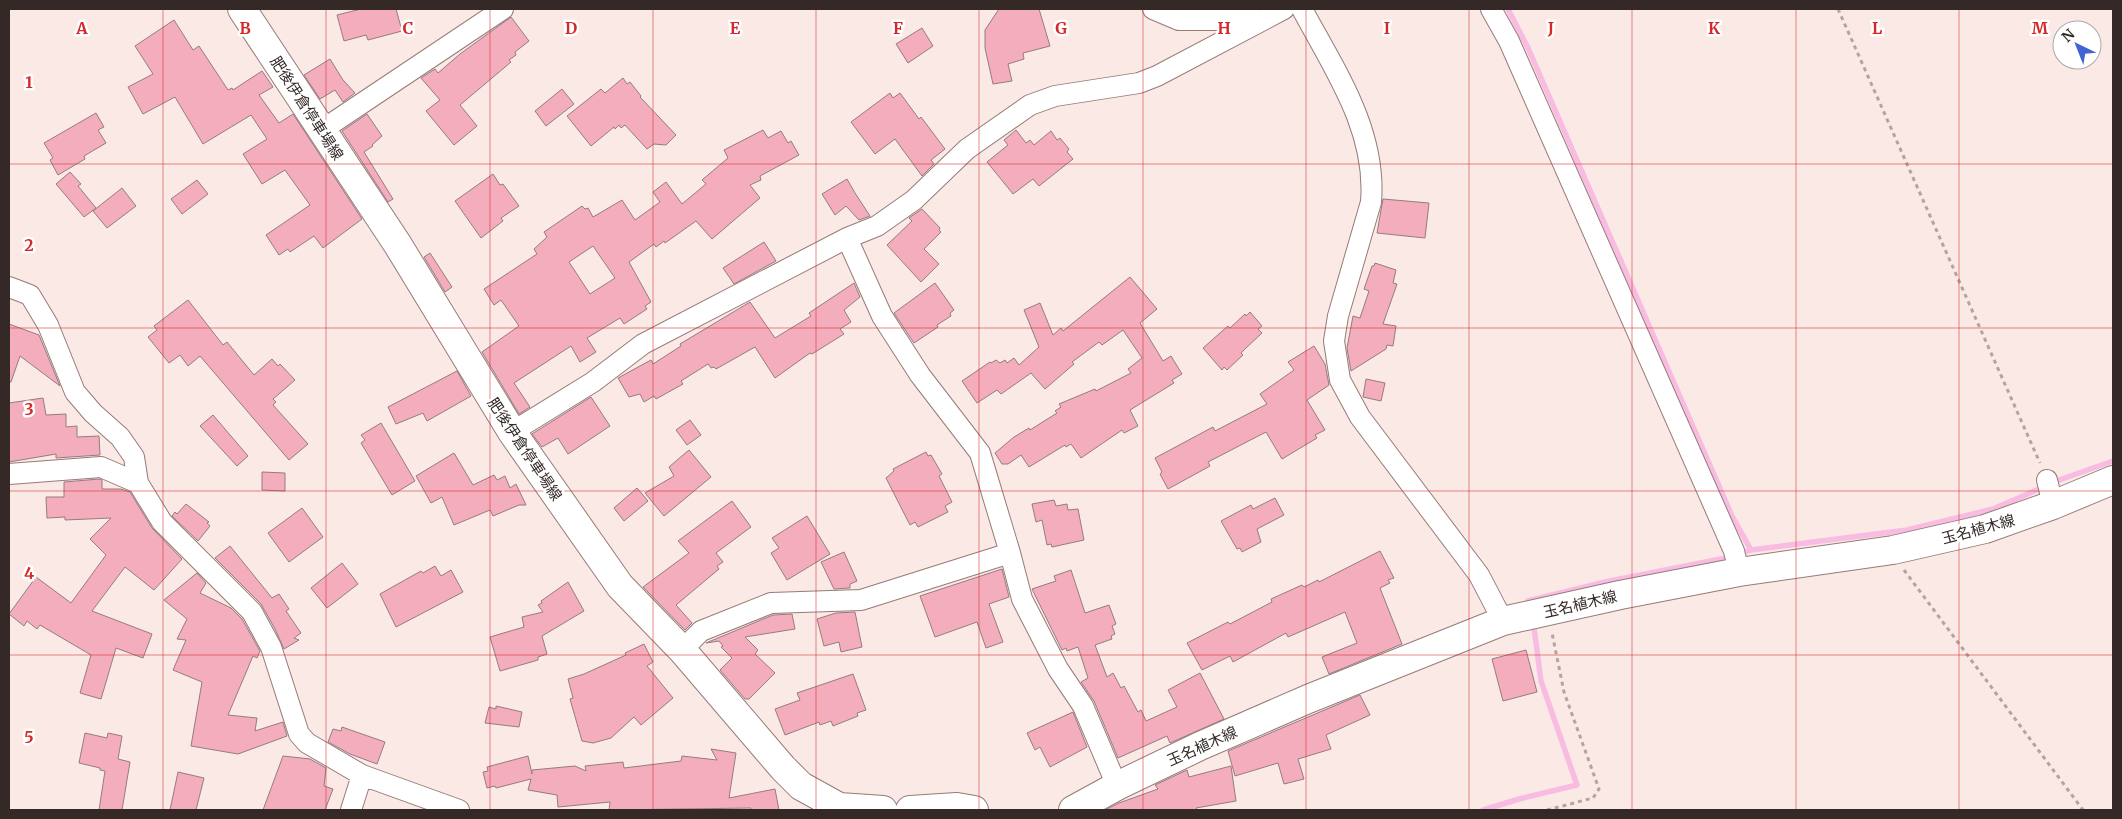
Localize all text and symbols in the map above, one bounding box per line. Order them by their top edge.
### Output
text: A [75,18,88,38]
text: B [239,18,251,38]
text: C [403,18,413,38]
text: D [565,18,577,38]
text: E [730,18,741,38]
text: F [893,18,903,38]
text: G [1055,18,1067,38]
text: H [1217,18,1231,38]
text: I [1384,18,1390,38]
text: J [1547,18,1554,38]
text: K [1708,18,1720,38]
text: L [1872,18,1882,38]
text: M [2032,18,2049,38]
north arrow [2052,20,2102,70]
text: N [2058,25,2078,46]
street label: 肥後伊倉停車場線 [266,52,348,164]
text: 1 [25,72,33,92]
text: 2 [24,235,34,255]
street label: 肥後伊倉停車場線 [484,394,566,504]
text: 3 [24,399,34,419]
street label: 玉名植木線 [1939,510,2017,548]
text: 4 [24,563,34,583]
street label: 玉名植木線 [1541,586,1619,622]
street label: 玉名植木線 [1164,722,1240,770]
text: 5 [24,727,34,747]

